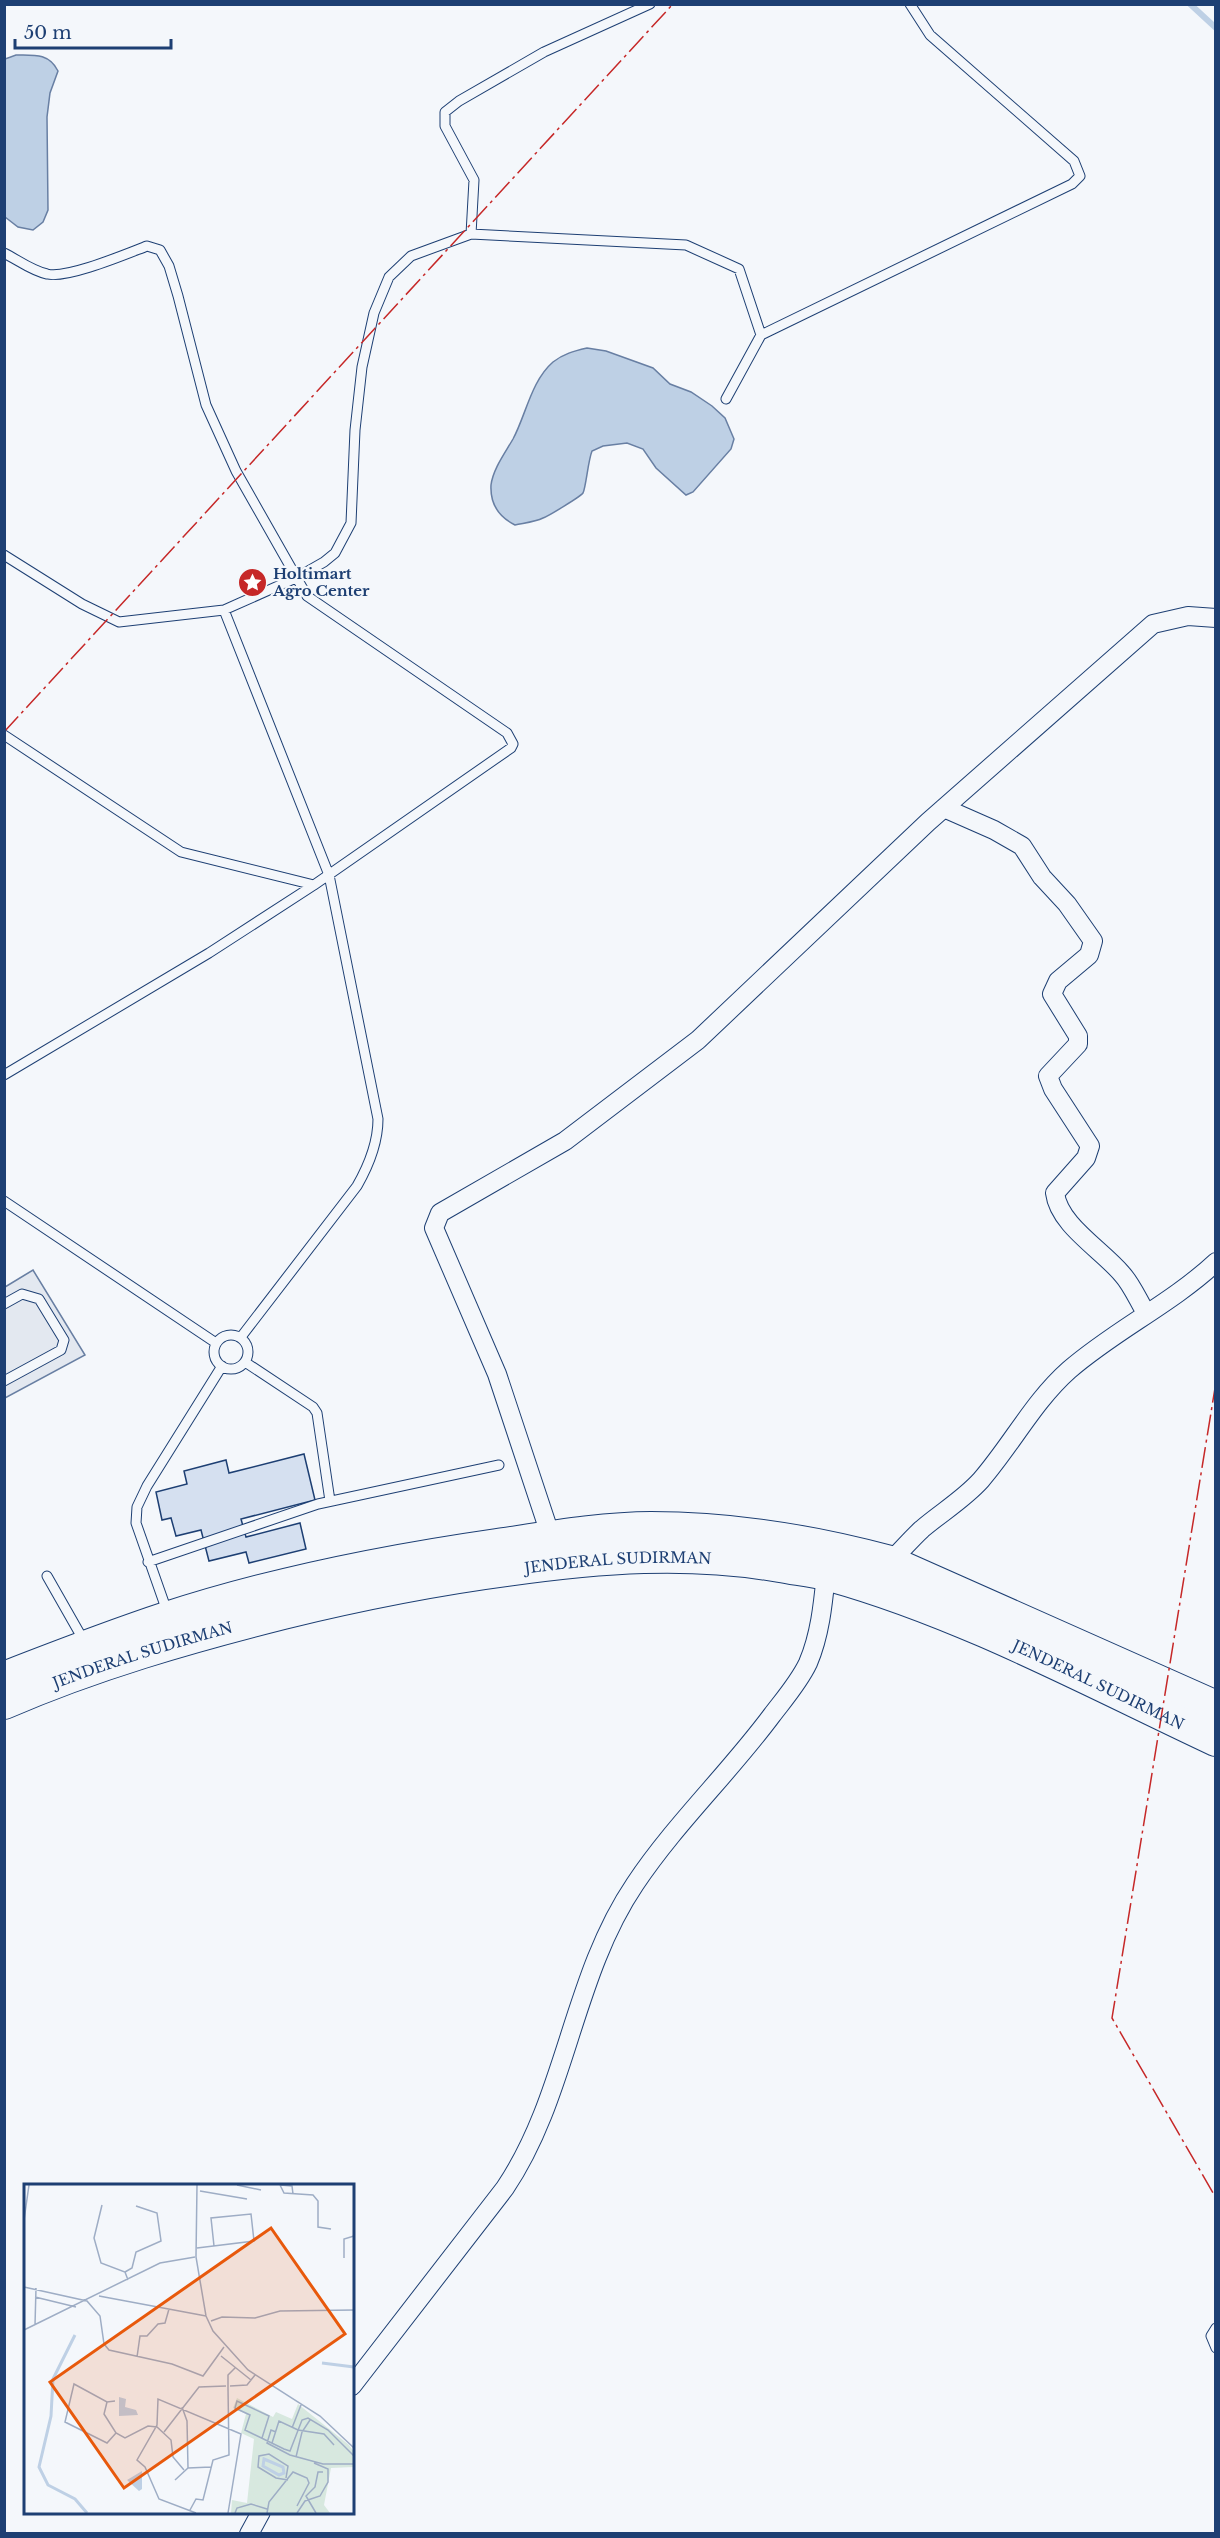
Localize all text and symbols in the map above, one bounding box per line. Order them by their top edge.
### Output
scale bar [15,12,171,50]
text: 50 m [24,22,72,44]
place label: Holtimart Agro Center [272,564,370,600]
place icon: Holtimart Agro Center [236,566,268,598]
street label: JENDERAL SUDIRMAN [521,1547,712,1577]
street label: JENDERAL SUDIRMAN [48,1617,235,1693]
street label: JENDERAL SUDIRMAN [1008,1634,1188,1733]
inset map [24,2184,354,2514]

